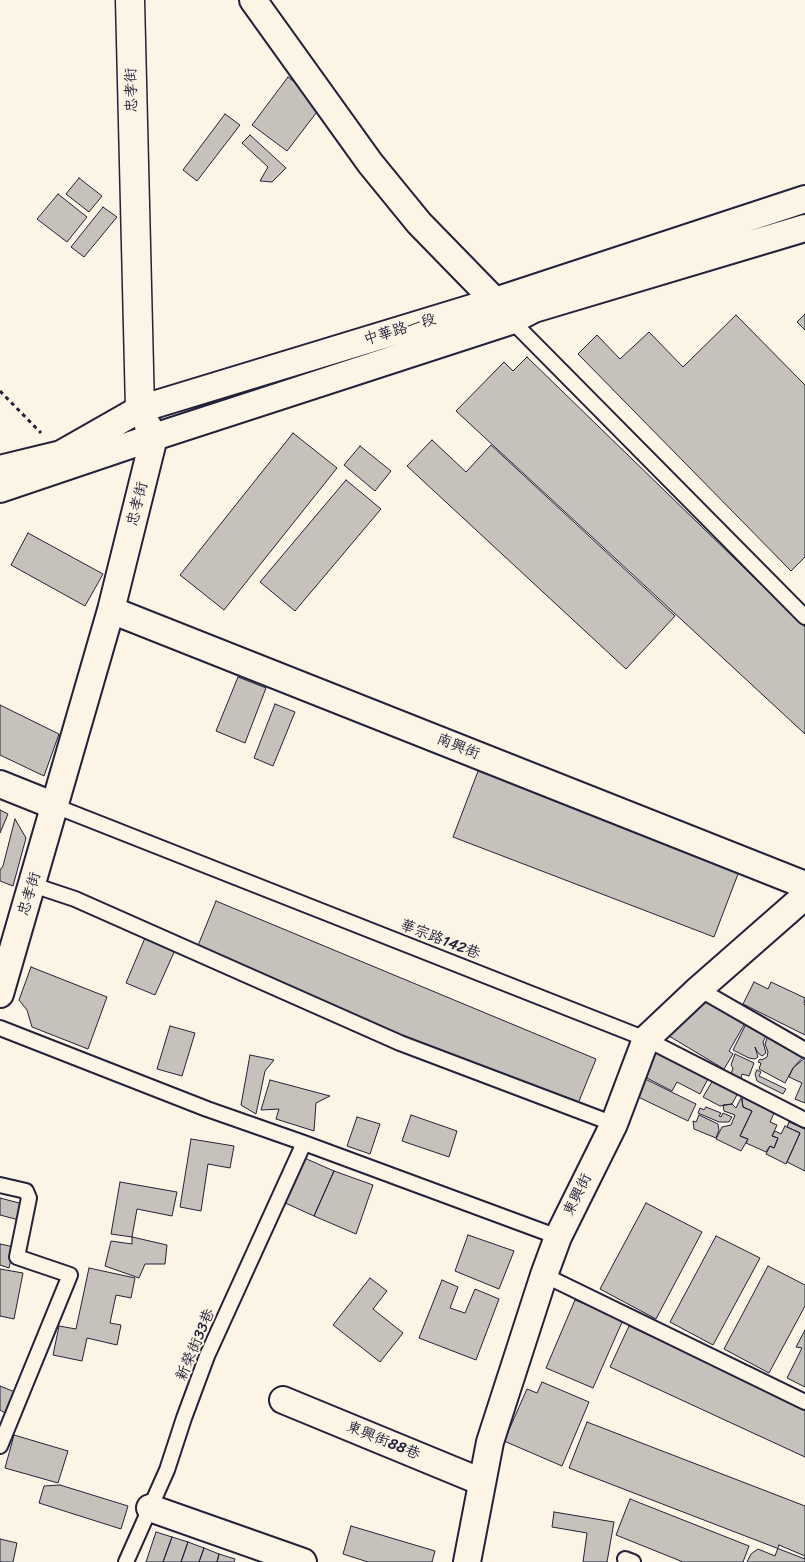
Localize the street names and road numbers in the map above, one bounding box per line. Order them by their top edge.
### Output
street label: 忠孝街 [123,67,141,113]
street label: 中華路一段 [362,310,438,350]
street label: 忠孝街 [124,480,152,528]
street label: 南興街 [434,730,482,764]
street label: 忠孝街 [15,870,45,918]
street label: 華宗路142巷 [397,916,483,964]
street label: 東興街 [560,1171,596,1219]
street label: 新榮街33巷 [173,1306,219,1384]
street label: 東興街88巷 [343,1418,423,1464]

